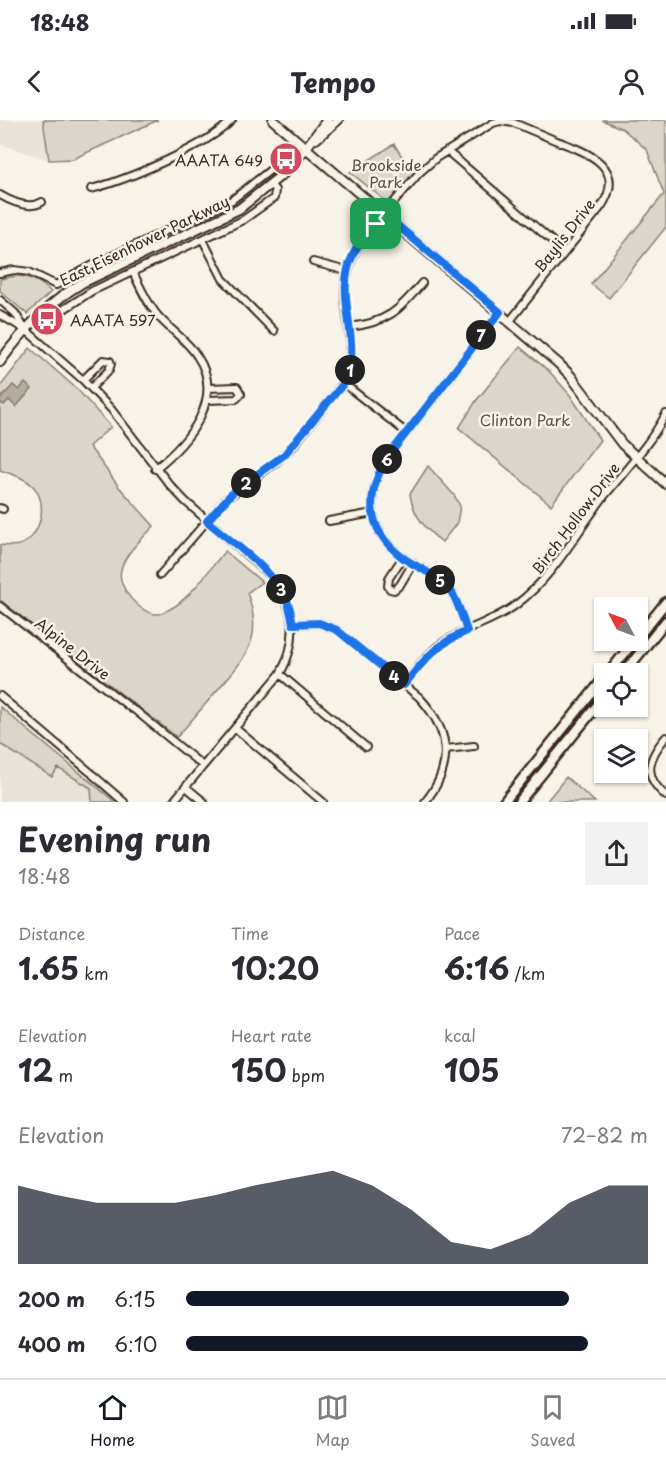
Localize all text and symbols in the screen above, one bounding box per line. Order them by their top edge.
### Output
text: 18:48 [30,5,90,38]
text: Tempo [290,61,376,102]
icon: back [18,65,51,98]
icon: person [615,65,648,98]
bus stop icon: AAATA 649 [268,141,304,177]
place label: AAATA 649 [175,148,263,171]
park label: Brookside Park [351,153,421,193]
street label: East Eisenhower Parkway [55,189,233,291]
street label: Baylis Drive [528,193,600,277]
pin [350,198,401,249]
icon: arrive [359,207,392,240]
bus stop icon: AAATA 597 [29,301,65,337]
place label: AAATA 597 [70,308,156,331]
pin: 7 [466,320,496,350]
text: 7 [476,323,486,347]
pin: 1 [335,355,365,385]
text: 1 [346,358,354,382]
park label: Clinton Park [480,408,570,431]
pin: 6 [372,444,402,474]
text: 6 [381,447,393,471]
street label: Birch Hollow Drive [525,457,625,579]
pin: 2 [231,468,261,498]
text: 2 [240,471,252,495]
pin: 5 [425,565,455,595]
text: 5 [435,568,445,592]
pin: 3 [266,574,296,604]
text: 3 [276,577,286,601]
north arrow [594,597,648,651]
map controls [594,597,648,783]
street label: Alpine Drive [30,611,116,685]
pin: 4 [379,661,409,691]
button: locate [594,663,648,717]
text: 4 [389,664,399,688]
button: layers [594,729,648,783]
text: Evening run [18,813,211,863]
button: share [585,822,648,885]
text: 18:48 [18,861,71,891]
text: Distance [18,921,85,945]
text: Time [231,921,269,945]
text: Pace [444,921,480,945]
text: 1.65 [18,945,79,990]
text: 10:20 [231,945,319,990]
text: 6:16 [444,945,509,990]
text: km [79,961,108,985]
text: /km [509,961,545,985]
text: Elevation [18,1023,87,1047]
text: Heart rate [231,1023,312,1047]
text: kcal [444,1023,476,1047]
text: 12 [18,1047,53,1092]
text: 150 [231,1047,287,1092]
text: 105 [444,1047,500,1092]
text: m [53,1063,73,1087]
text: bpm [287,1063,325,1087]
text: Elevation [18,1120,104,1150]
text: 72–82 m [561,1120,648,1150]
text: 200 m [18,1284,85,1314]
text: 6:15 [114,1284,156,1314]
text: 400 m [18,1329,86,1359]
text: 6:10 [114,1329,157,1359]
tab: Home [90,1391,135,1451]
tab: Map [315,1391,350,1451]
tab: Saved [530,1391,576,1451]

